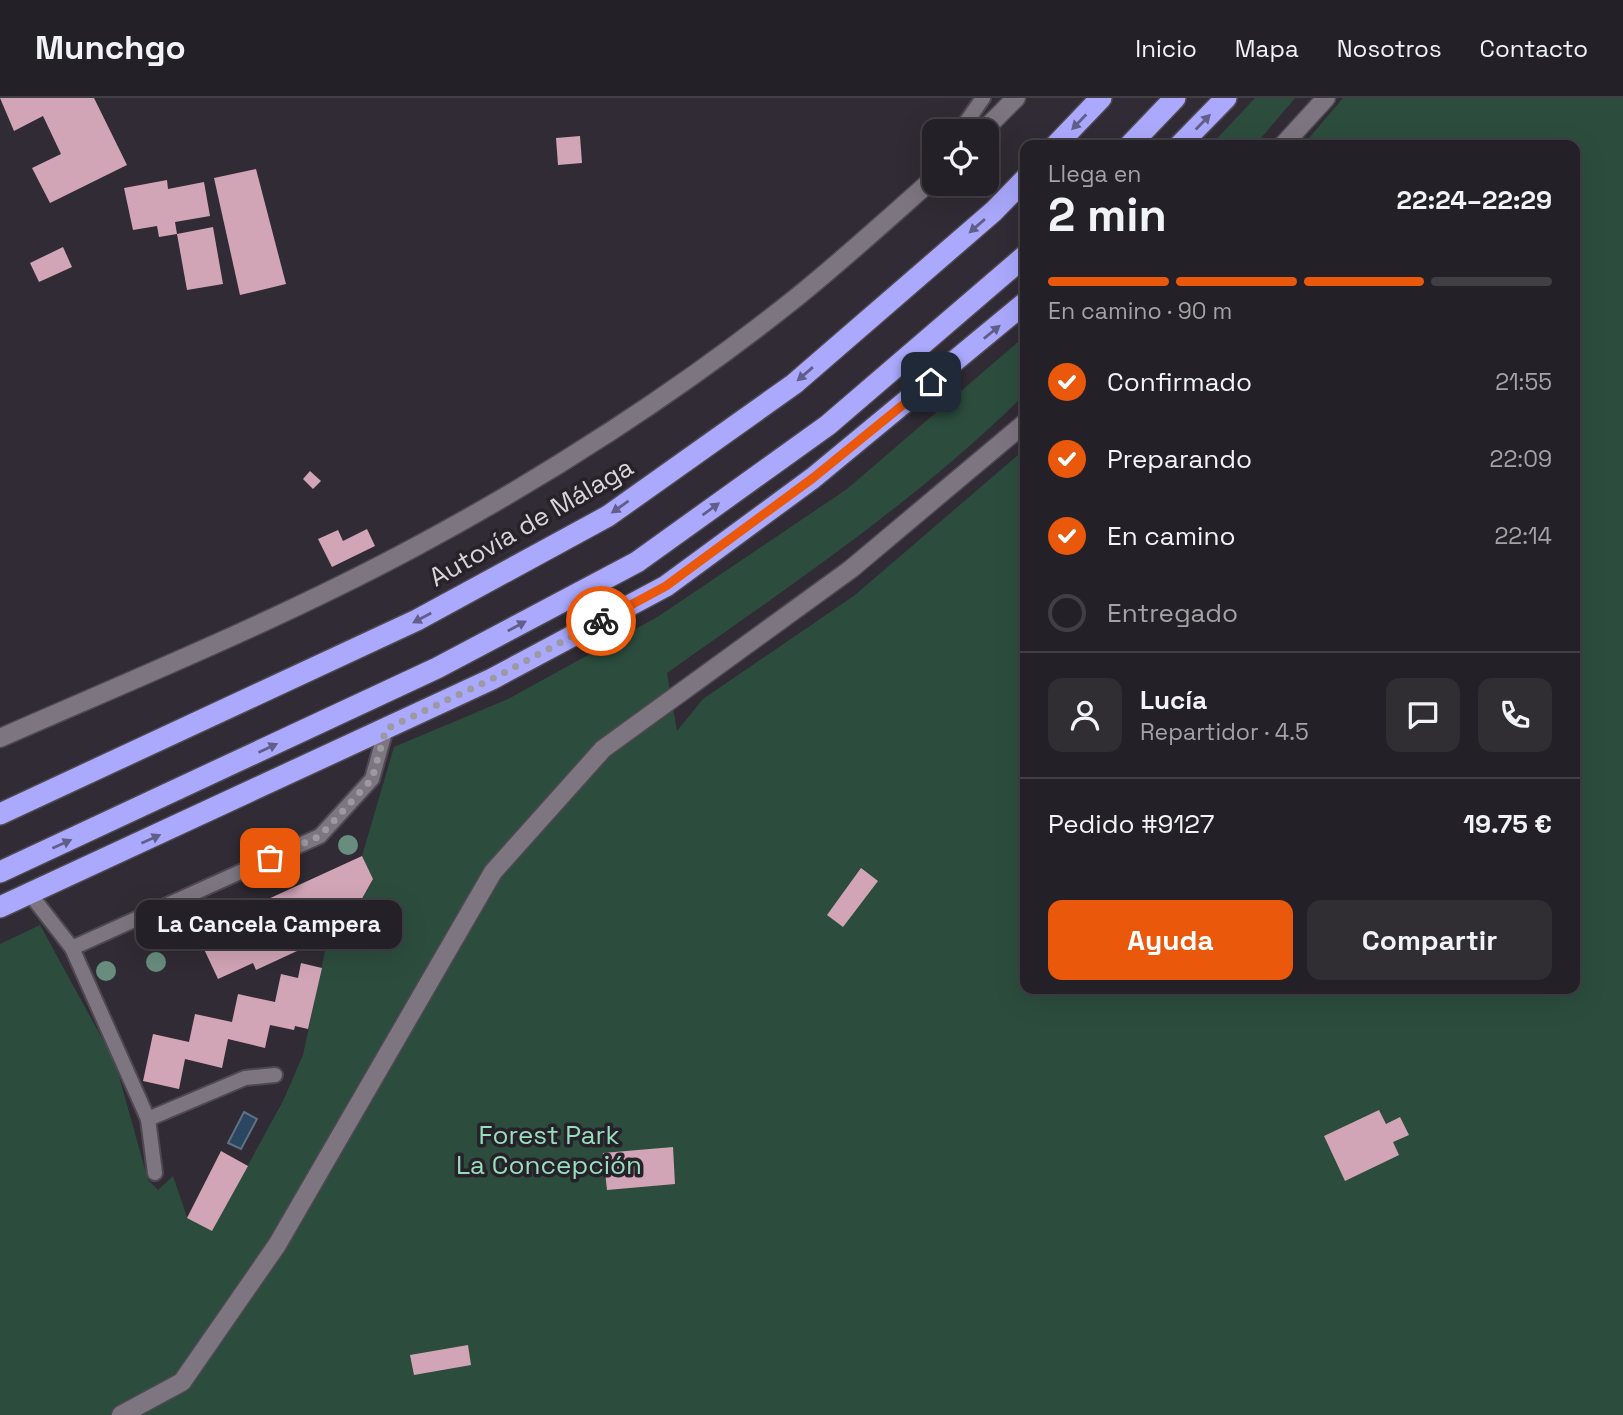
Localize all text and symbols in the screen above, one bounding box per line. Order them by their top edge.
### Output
text: Munchgo [35,27,186,69]
text: Inicio [1135,33,1197,64]
text: Mapa [1235,33,1299,64]
text: Nosotros [1337,33,1442,64]
text: Contacto [1480,33,1588,64]
one-way arrow [1071,113,1087,130]
one-way arrow [1194,113,1211,130]
map controls [922,119,999,196]
button: locate [922,119,999,196]
text: Llega en [1048,159,1141,189]
text: 22:24–22:29 [1397,183,1552,217]
text: 2 min [1048,186,1167,244]
one-way arrow [968,218,986,234]
text: En camino · 90 m [1048,296,1232,326]
one-way arrow [983,325,1001,340]
pin [901,352,961,412]
icon: home [912,363,950,401]
icon: check [1048,363,1086,401]
text: Confirmado [1107,365,1252,399]
one-way arrow [796,366,814,382]
text: 21:55 [1495,367,1552,397]
icon: check [1048,440,1086,478]
text: Preparando [1107,442,1252,476]
text: 22:09 [1490,444,1552,474]
street label: Autovía de Málaga [423,450,639,594]
one-way arrow [611,500,629,514]
one-way arrow [702,502,720,516]
icon: check [1048,517,1086,555]
text: En camino [1107,519,1236,553]
text: 22:14 [1494,521,1552,551]
courier [566,586,636,656]
text: Entregado [1107,596,1238,630]
icon: bike [582,602,620,640]
one-way arrow [411,611,431,623]
one-way arrow [507,620,526,632]
button: person [1048,678,1122,752]
button: chat [1386,678,1460,752]
button: phone [1478,678,1552,752]
text: Lucía [1140,683,1207,717]
text: Repartidor · 4.5 [1140,717,1309,747]
one-way arrow [258,742,278,753]
text: Pedido #9127 [1048,807,1214,841]
text: 19.75 € [1463,807,1552,841]
pin [240,828,300,888]
one-way arrow [141,833,162,844]
one-way arrow [52,838,72,850]
icon: bag [251,839,289,877]
callout: La Cancela Campera [137,900,403,949]
button: Ayuda [1048,900,1293,980]
button: Compartir [1307,900,1552,980]
text: La Cancela Campera [157,909,381,939]
park label: Forest Park La Concepción [456,1118,642,1182]

